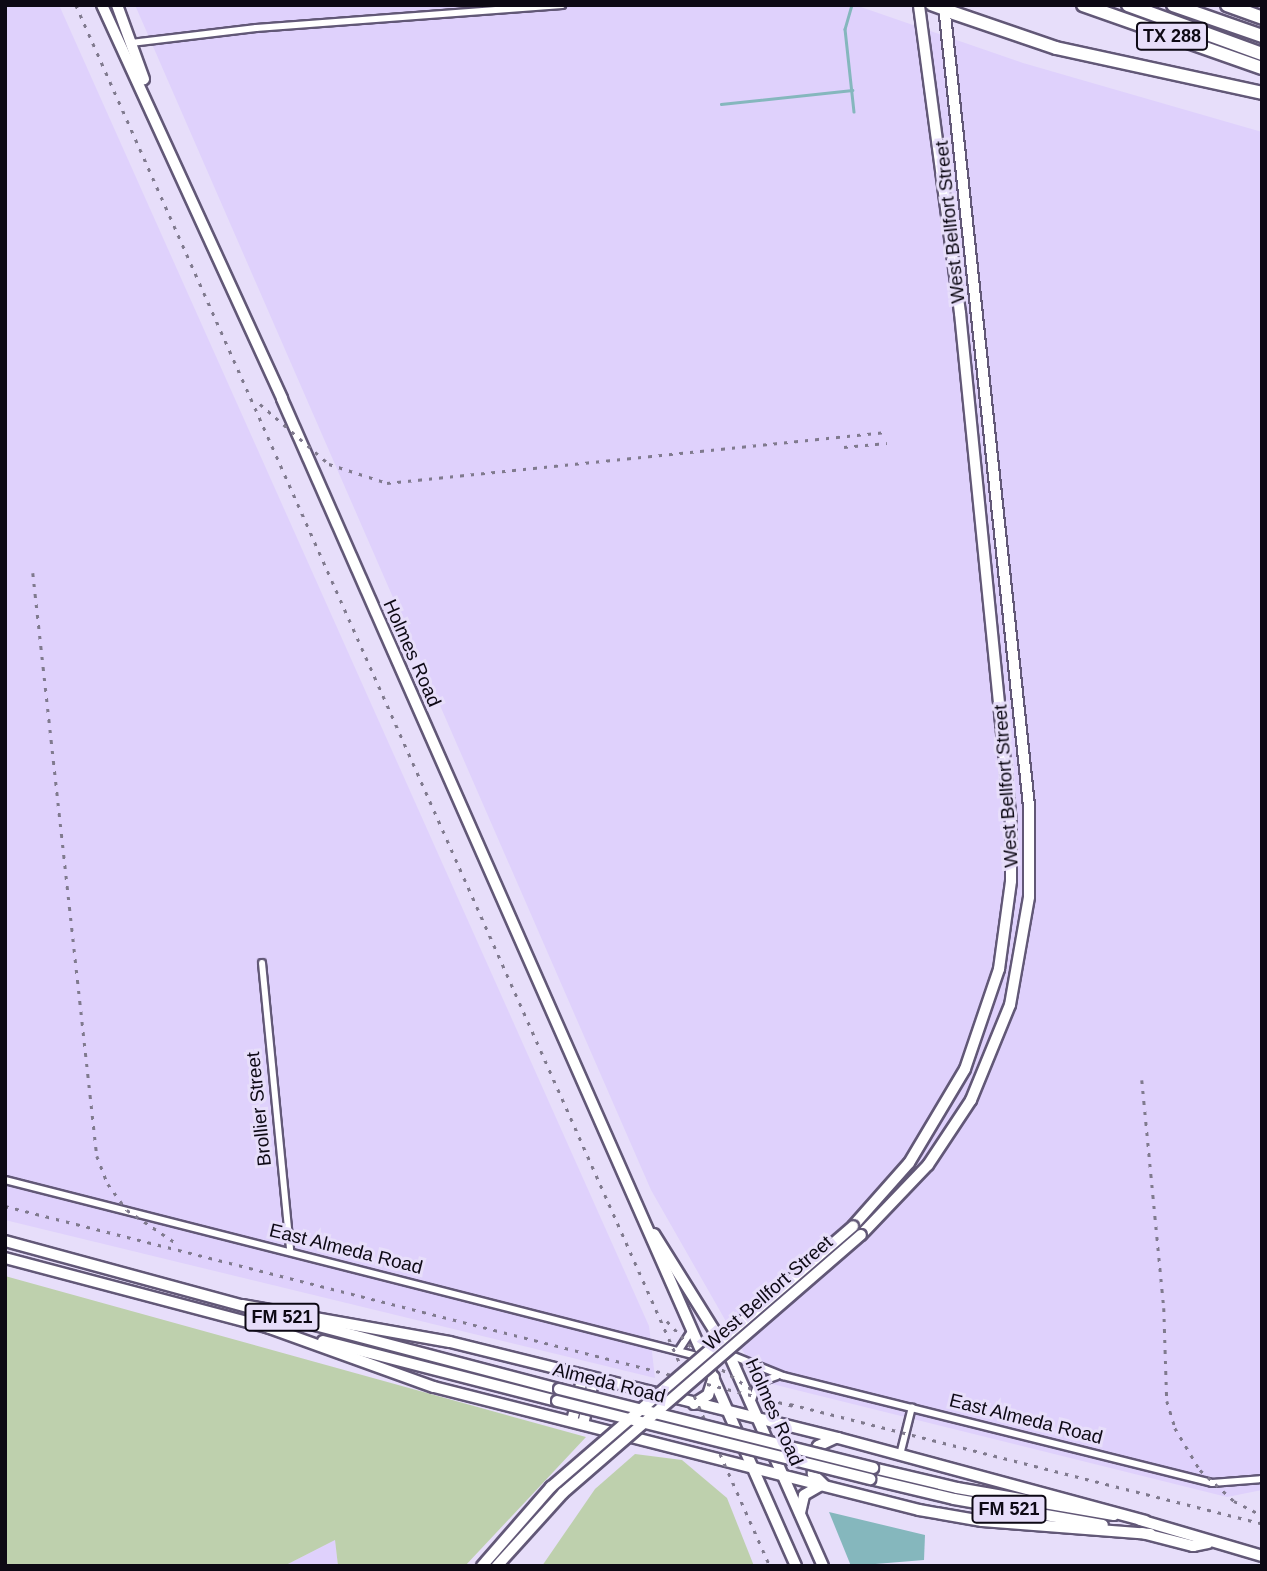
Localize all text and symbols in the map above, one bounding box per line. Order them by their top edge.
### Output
road number: TX 288 [1135,22,1209,51]
street label: West Bellfort Street [930,140,970,304]
street label: Holmes Road [378,596,446,710]
street label: West Bellfort Street [989,704,1023,868]
street label: Brollier Street [242,1051,276,1167]
street label: East Almeda Road [266,1219,426,1279]
street label: West Bellfort Street [699,1231,837,1355]
road number: FM 521 [244,1302,320,1332]
street label: Holmes Road [740,1355,808,1469]
street label: Almeda Road [550,1358,668,1408]
street label: East Almeda Road [946,1389,1106,1449]
road number: FM 521 [970,1494,1048,1524]

